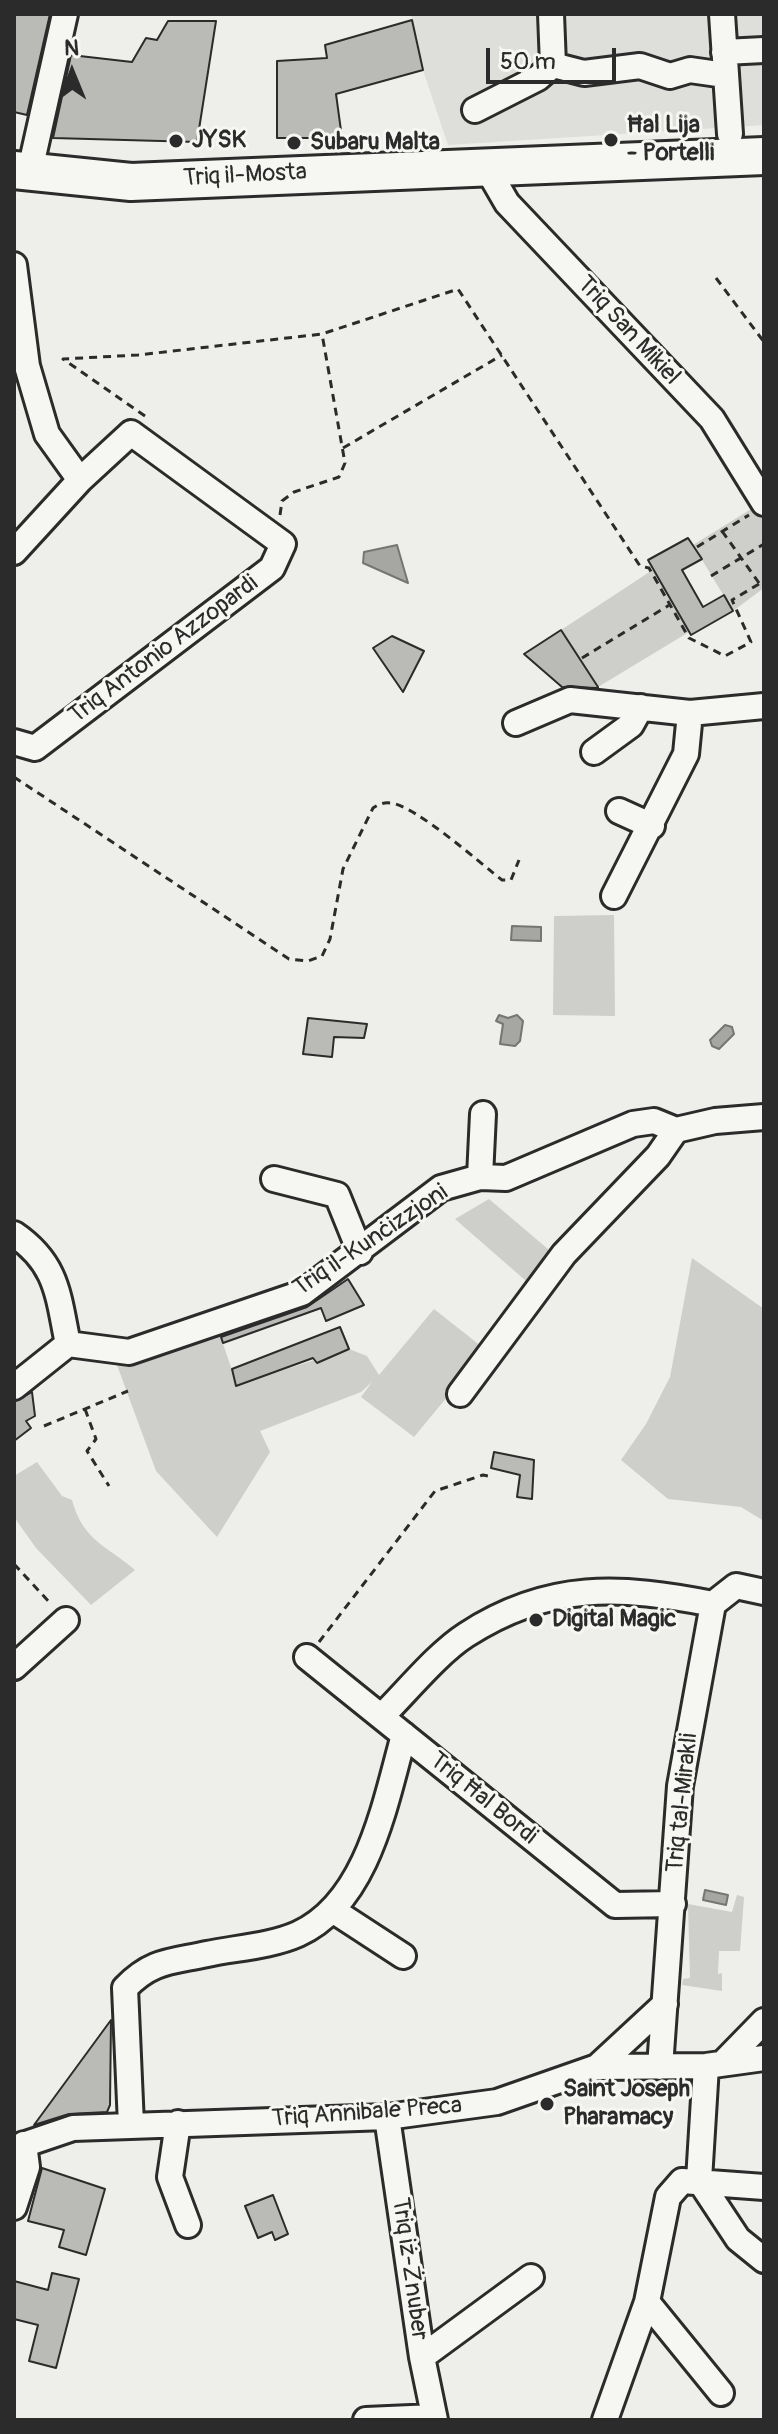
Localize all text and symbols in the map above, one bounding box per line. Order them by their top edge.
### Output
north arrow [32,32,112,112]
scale bar [490,32,620,82]
text: N [64,34,79,62]
text: 50 m [500,47,556,76]
place label: Ħal Lija - Portelli [627,112,714,168]
place label: JYSK [192,127,246,155]
place label: Subaru Malta [310,129,440,157]
marker: Ħal Lija - Portelli [602,131,620,149]
marker: JYSK [167,132,185,150]
marker: Subaru Malta [285,134,303,152]
street label: Triq il-Mosta [182,158,308,194]
street label: Triq San Mikiel [570,271,686,391]
street label: Triq Antonio Azzopardi [64,570,264,730]
street label: Triq il-Kunċizzjoni [288,1179,454,1303]
place label: Digital Magic [552,1606,676,1634]
marker: Digital Magic [527,1611,545,1629]
street label: Triq tal-Mirakli [661,1732,705,1874]
street label: Triq Ħal Bordi [423,1747,543,1851]
place label: Saint Joseph Pharamacy [563,2076,690,2132]
street label: Triq Annibale Preca [271,2092,463,2134]
marker: Saint Joseph Pharamacy [538,2095,556,2113]
street label: Triq iż-Żnuber [385,2196,433,2342]

